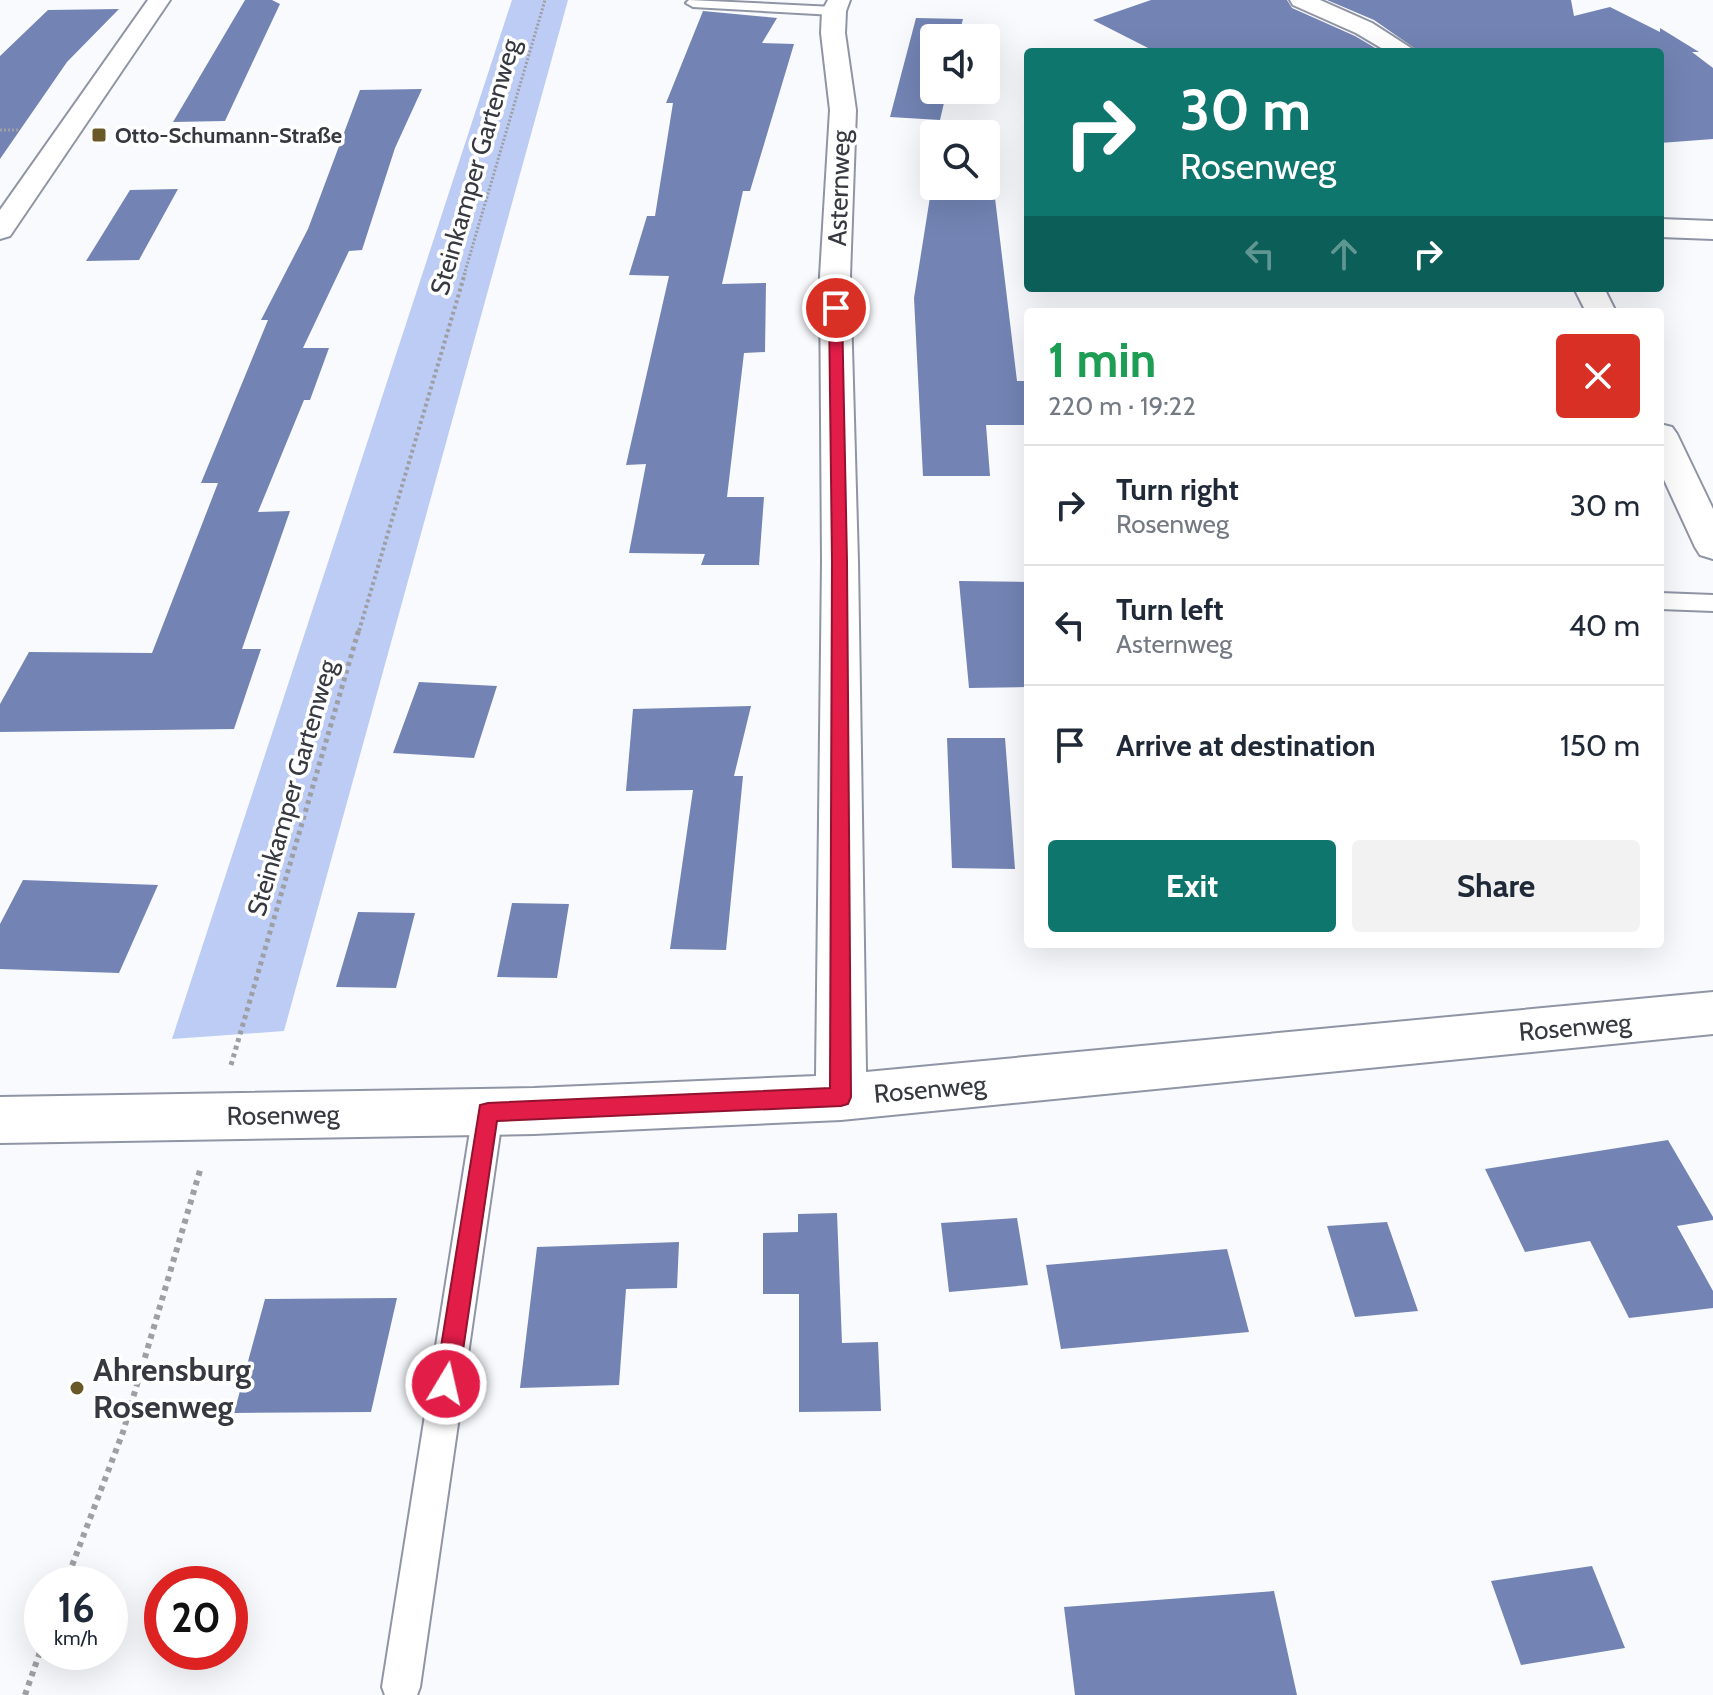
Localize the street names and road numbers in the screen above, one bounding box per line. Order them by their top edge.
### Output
street label: Steinkamper Gartenweg [423,34,527,299]
street label: Asternweg [821,128,857,247]
street label: Steinkamper Gartenweg [240,655,344,920]
street label: Rosenweg [1517,1006,1634,1048]
street label: Rosenweg [872,1068,989,1110]
street label: Rosenweg [226,1098,341,1132]

